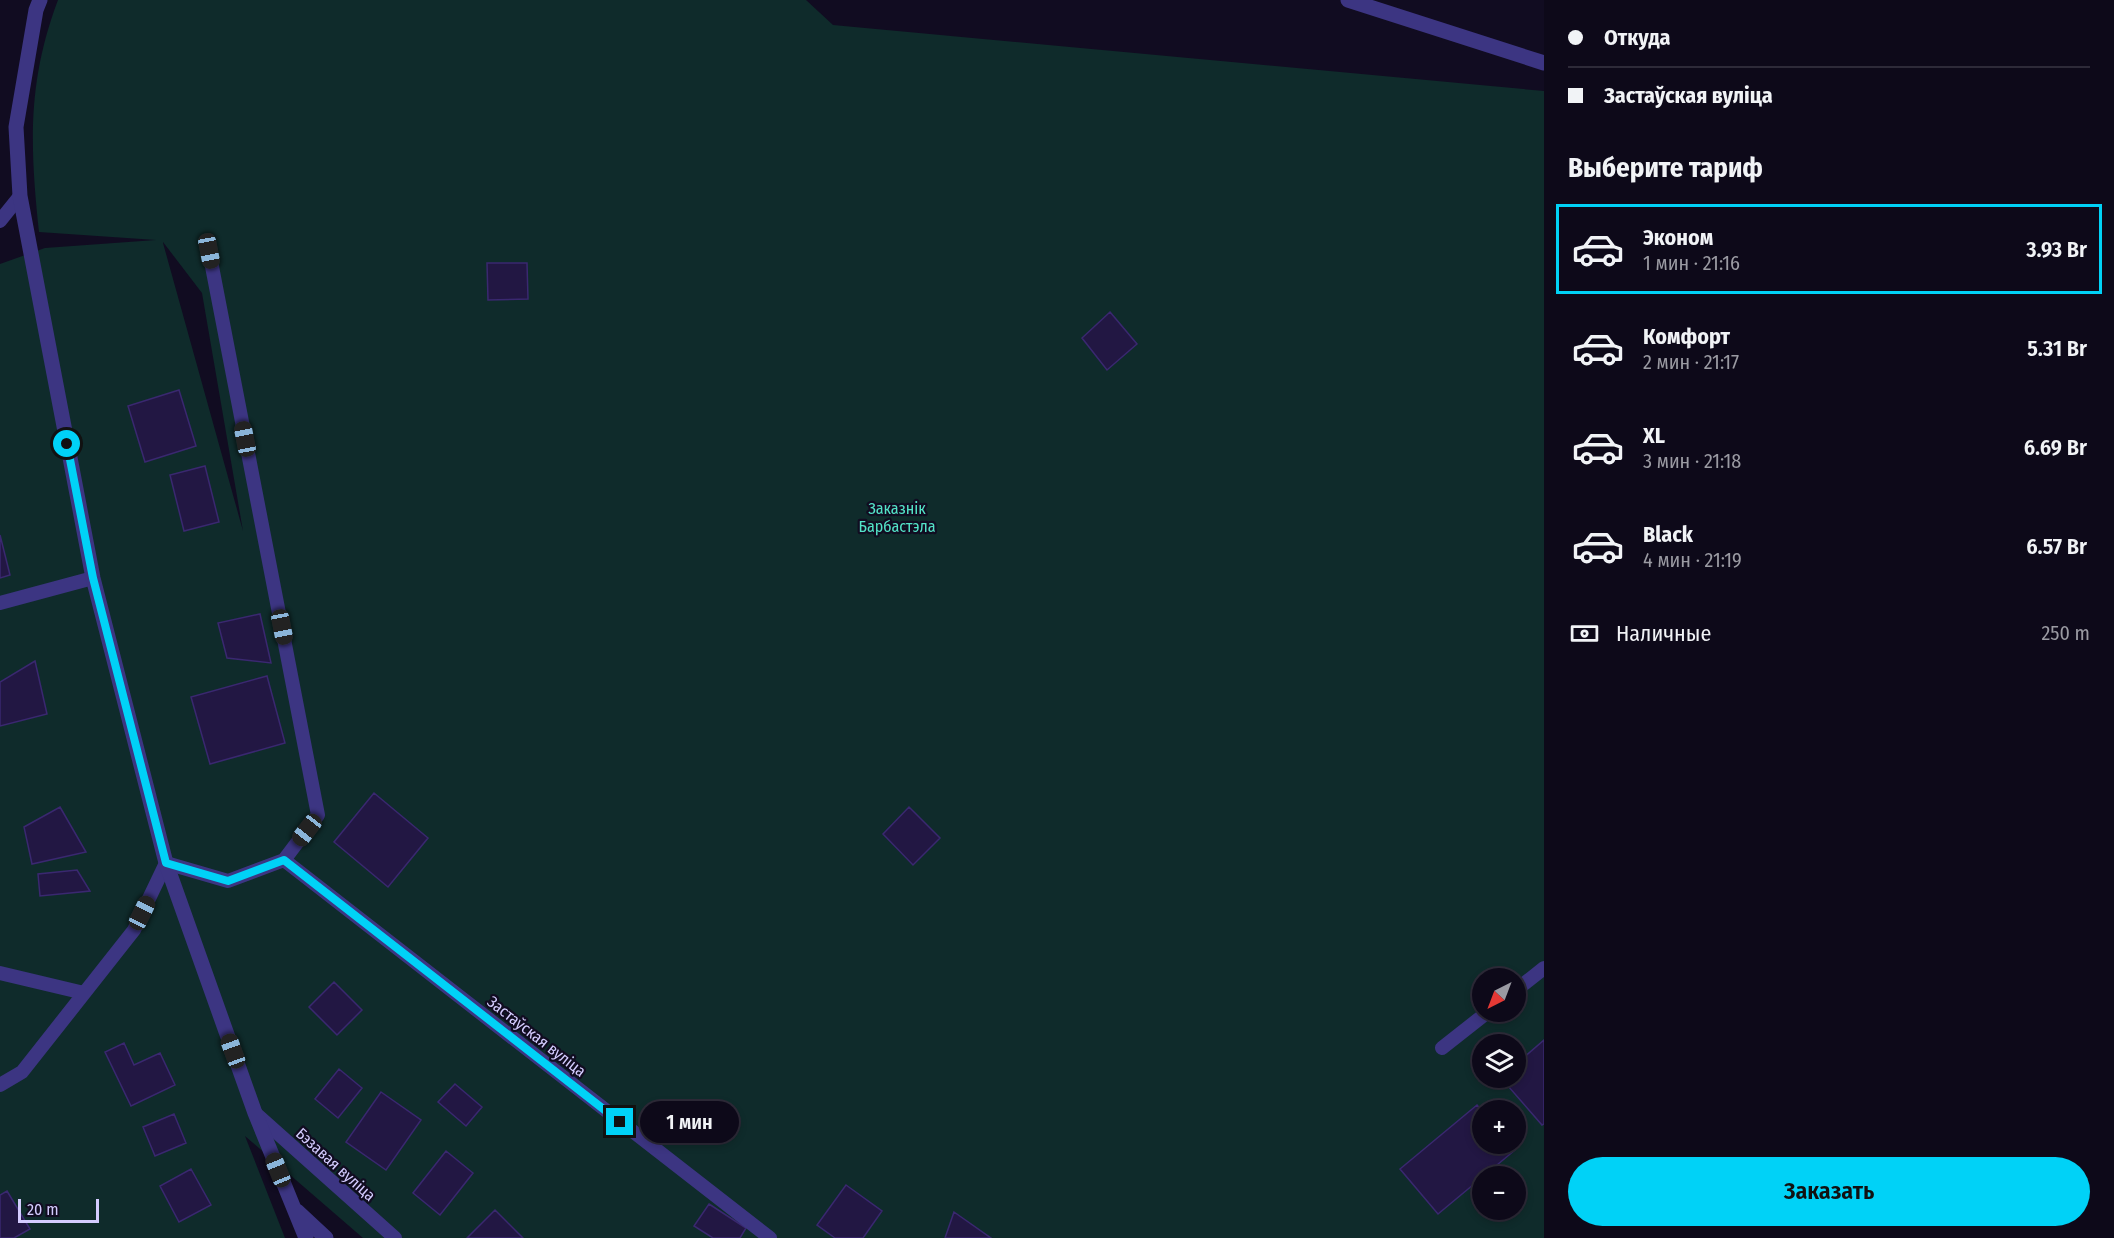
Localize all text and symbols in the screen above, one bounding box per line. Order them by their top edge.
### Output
text: Откуда [1604,24,1671,51]
text: Застаўская вуліца [1604,82,1773,109]
text: Выберите тариф [1568,152,1763,184]
icon: car [1571,222,1625,276]
text: Эконом [1643,224,1713,251]
car [197,232,221,270]
text: 3.93 Br [2026,236,2087,263]
text: 1 мин · 21:16 [1643,251,1740,275]
icon: car [1571,321,1625,375]
text: Комфорт [1643,323,1730,350]
text: 5.31 Br [2027,335,2087,362]
text: 2 мин · 21:17 [1643,350,1739,374]
car [233,420,257,458]
icon: car [1571,420,1625,474]
text: XL [1643,422,1665,449]
route start [53,430,80,457]
text: 6.69 Br [2024,434,2087,461]
text: 3 мин · 21:18 [1643,449,1741,473]
park label: Заказнік Барбастэла [859,499,936,536]
icon: car [1571,519,1625,573]
text: Black [1643,521,1693,548]
text: 6.57 Br [2026,533,2087,560]
text: 4 мин · 21:19 [1643,548,1742,572]
car [270,608,294,646]
icon: cash [1568,617,1601,650]
text: Наличные [1616,620,1711,647]
text: 250 m [2042,621,2090,645]
car [289,810,325,850]
car [126,893,158,933]
north arrow [1472,968,1526,1022]
map controls [1472,968,1526,1220]
street label: Застаўская вуліца [484,992,590,1081]
car [218,1031,248,1071]
button: layers [1472,1034,1526,1088]
button: + [1472,1100,1526,1154]
callout: 1 мин [641,1101,740,1143]
route end [606,1108,633,1135]
text: 1 мин [666,1110,713,1134]
street label: Бэзавая вуліца [292,1124,379,1205]
car [263,1150,293,1190]
button: Заказать [1568,1157,2090,1226]
button: − [1472,1166,1526,1220]
scale bar [18,1196,99,1224]
text: 20 m [27,1200,58,1219]

